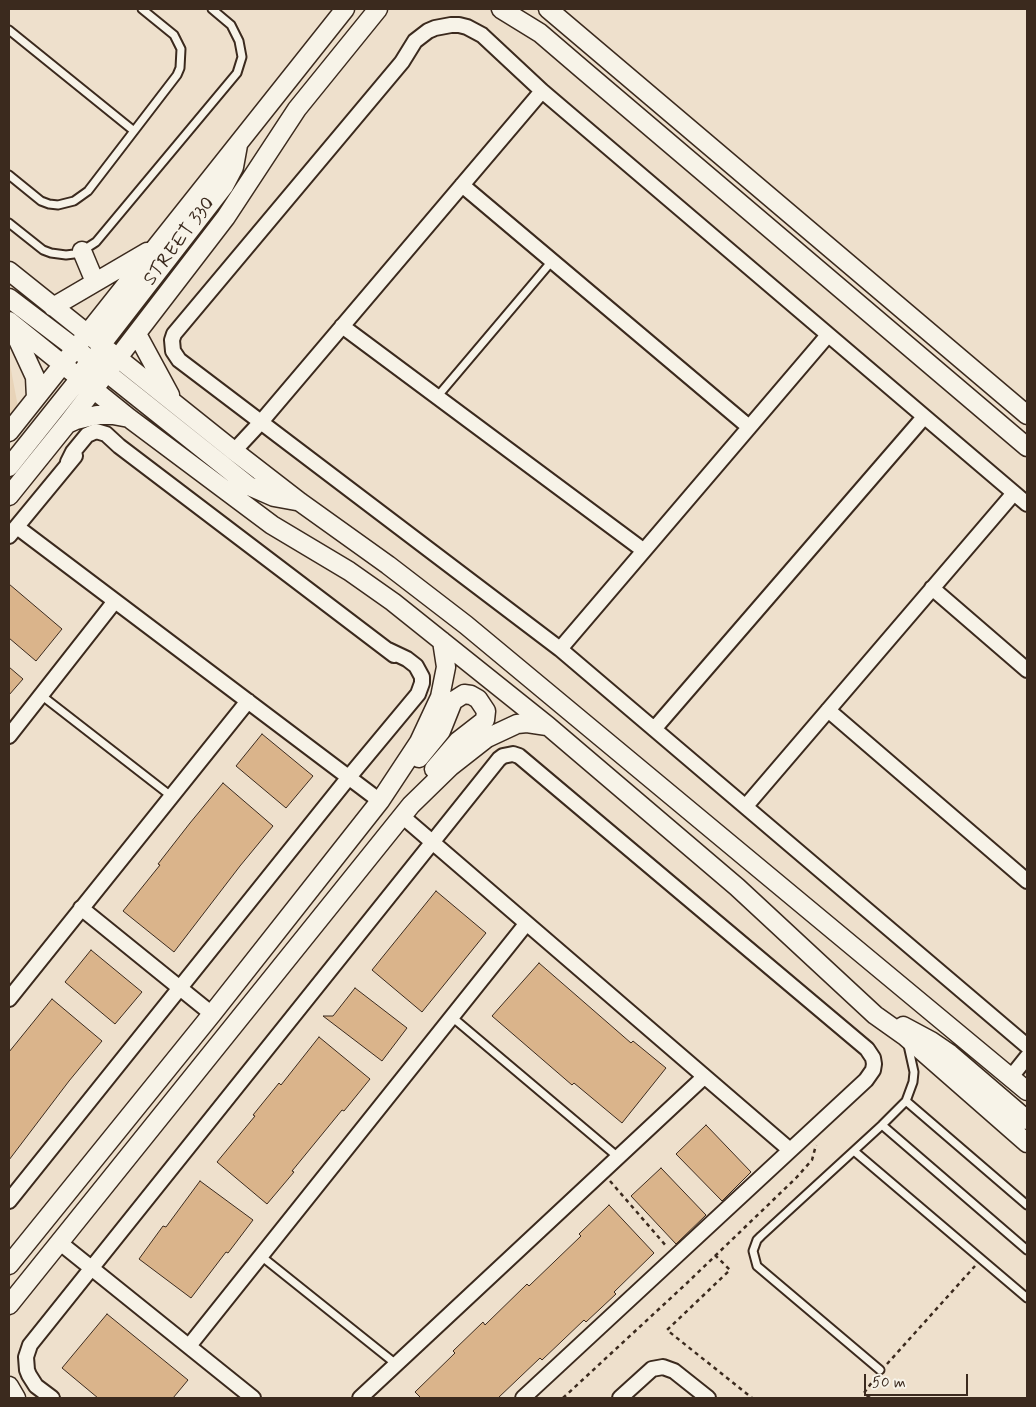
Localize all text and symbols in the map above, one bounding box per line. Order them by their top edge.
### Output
street label: STREET 330 [139,193,221,291]
scale bar [866,1364,970,1396]
text: 50 m [872,1373,906,1393]

